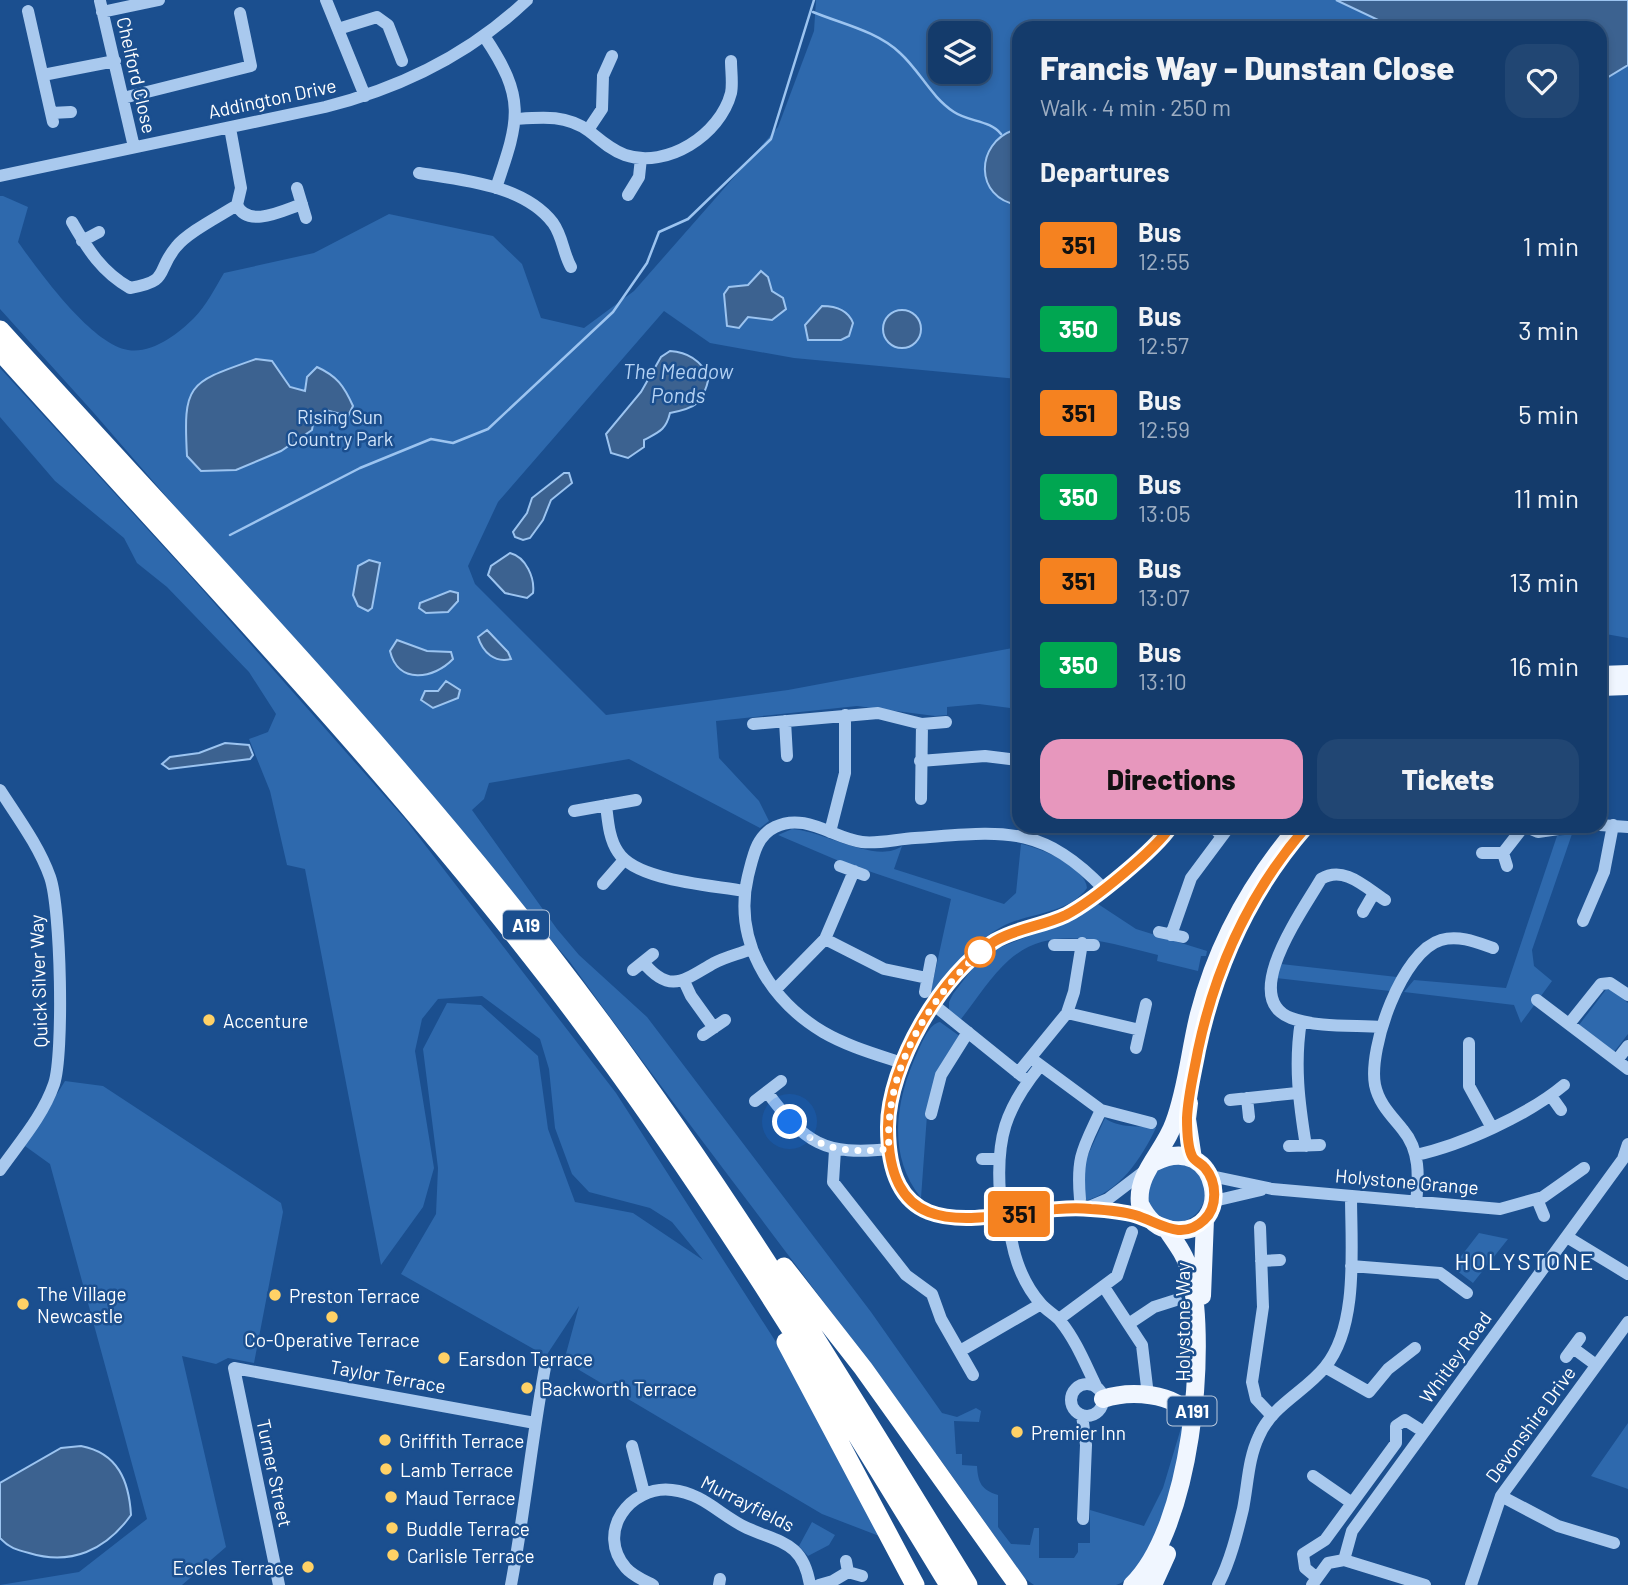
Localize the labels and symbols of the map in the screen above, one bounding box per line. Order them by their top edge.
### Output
street label: Chelford Close [112,14,162,136]
street label: Addington Drive [206,73,338,123]
water label: The Meadow Ponds [623,358,734,407]
park label: Rising Sun Country Park [287,405,393,450]
road number: A19 [503,910,549,940]
street label: Quick Silver Way [24,914,52,1048]
unlabelled marker [965,937,995,967]
place label: Accenture [223,1009,308,1032]
marker: Accenture [201,1012,217,1028]
your location [772,1104,807,1139]
street label: Holystone Grange [1334,1163,1480,1199]
line badge: 351 [979,1191,1059,1237]
district label: HOLYSTONE [1454,1247,1596,1275]
street label: Holystone Way [1171,1262,1194,1382]
place label: The Village Newcastle [37,1282,127,1327]
place label: Preston Terrace [289,1284,420,1307]
marker: Preston Terrace [267,1287,283,1303]
marker: The Village Newcastle [15,1296,31,1312]
street label: Whitley Road [1414,1307,1496,1407]
marker: Co-Operative Terrace [324,1309,340,1325]
place label: Co-Operative Terrace [244,1328,420,1351]
place label: Earsdon Terrace [458,1347,593,1370]
marker: Earsdon Terrace [436,1350,452,1366]
street label: Taylor Terrace [328,1354,448,1398]
street label: Devonshire Drive [1480,1361,1580,1487]
place label: Backworth Terrace [541,1377,697,1400]
marker: Backworth Terrace [519,1380,535,1396]
road number: A191 [1168,1396,1216,1426]
street label: Turner Street [252,1417,298,1529]
place label: Premier Inn [1031,1421,1126,1444]
marker: Premier Inn [1009,1424,1025,1440]
place label: Griffith Terrace [399,1429,524,1452]
marker: Griffith Terrace [377,1432,393,1448]
place label: Lamb Terrace [400,1458,513,1481]
marker: Lamb Terrace [378,1461,394,1477]
street label: Murrayfields [698,1470,798,1536]
place label: Maud Terrace [405,1486,516,1509]
marker: Maud Terrace [383,1489,399,1505]
place label: Buddle Terrace [406,1517,530,1540]
marker: Buddle Terrace [384,1520,400,1536]
place label: Carlisle Terrace [407,1544,535,1567]
marker: Carlisle Terrace [385,1547,401,1563]
place label: Eccles Terrace [172,1556,294,1579]
marker: Eccles Terrace [300,1559,316,1575]

